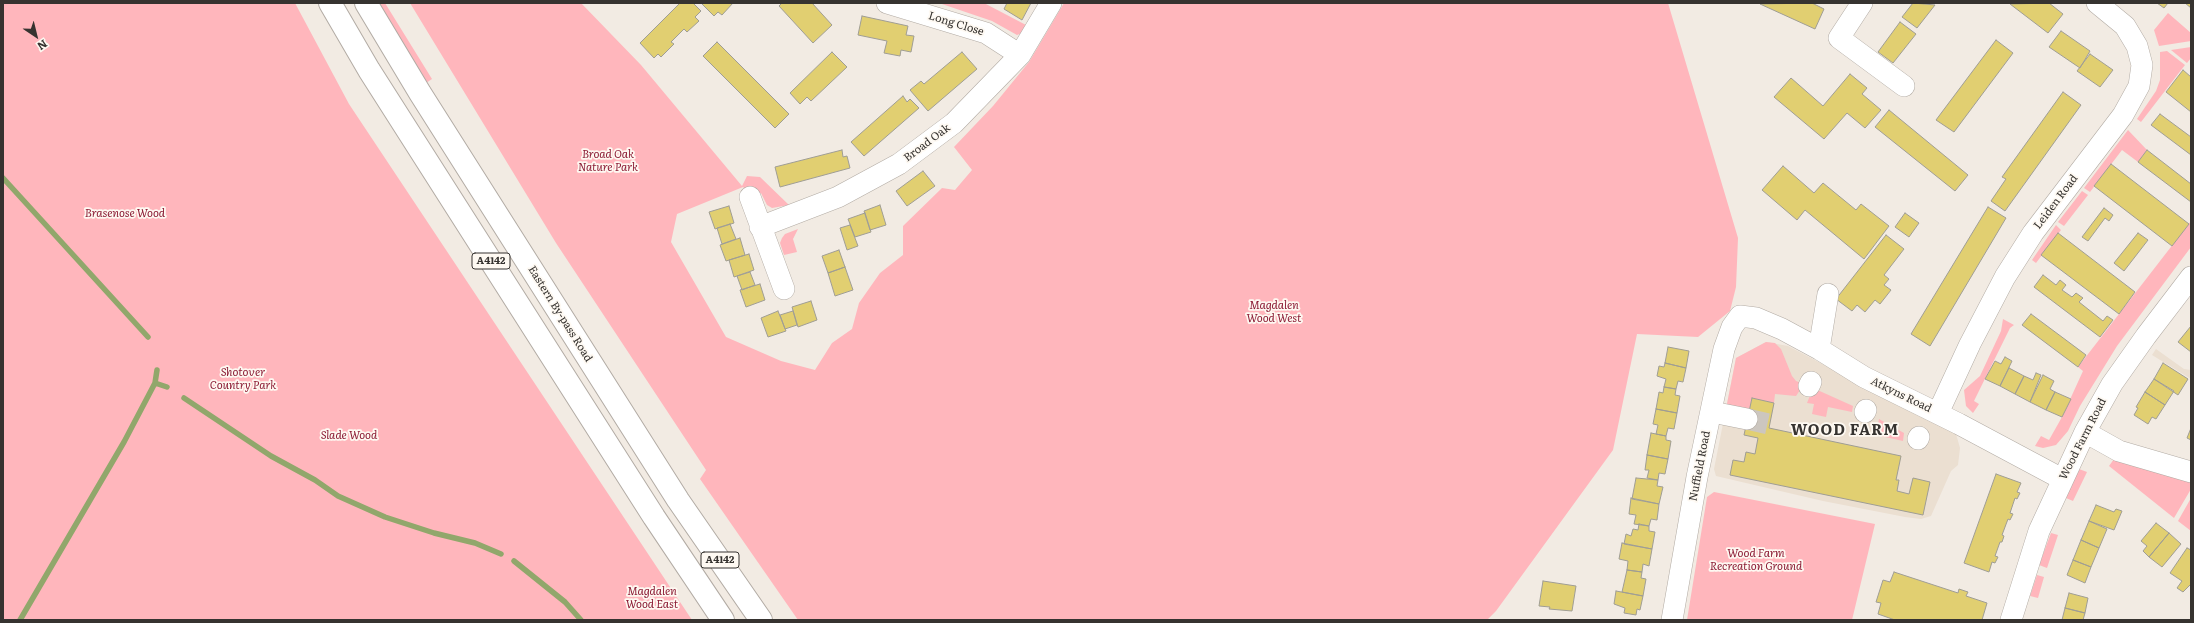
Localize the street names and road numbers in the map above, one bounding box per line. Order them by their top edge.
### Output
street label: Long Close [927,9,985,39]
street label: Broad Oak [901,121,953,165]
street label: Leiden Road [2031,172,2081,232]
road number: A4142 [472,253,510,269]
street label: Eastern By-pass Road [525,264,595,364]
street label: Atkyns Road [1868,375,1934,415]
street label: Wood Farm Road [2057,396,2109,482]
street label: Nuffield Road [1687,430,1713,502]
road number: A4142 [701,552,739,568]

